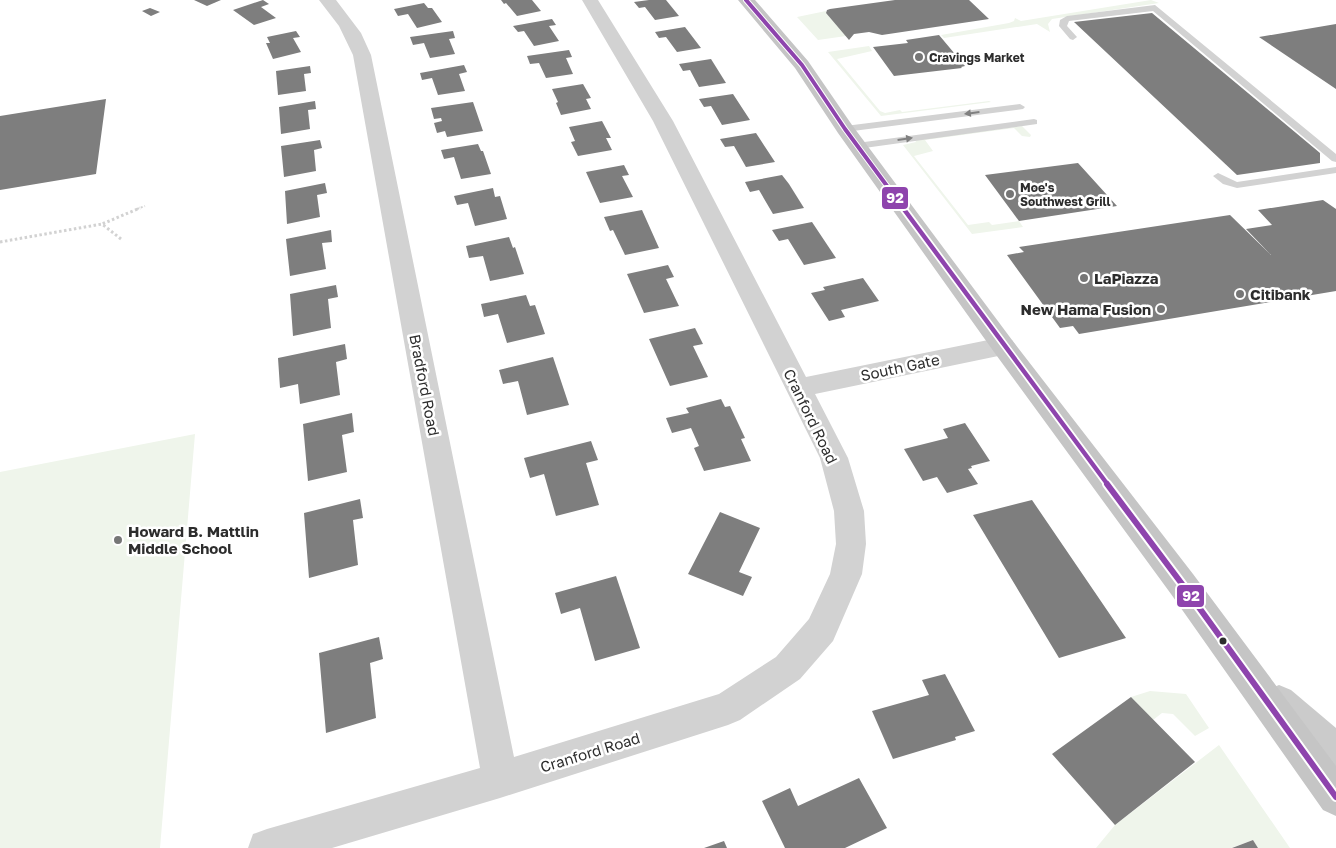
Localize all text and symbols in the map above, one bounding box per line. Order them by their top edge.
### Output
place label: Cravings Market [929,50,1025,65]
marker: Cravings Market [913,51,925,63]
one-way arrow [964,109,980,117]
one-way arrow [897,135,913,143]
place label: Moe's Southwest Grill [1020,180,1111,209]
line badge: 92 [881,186,909,210]
marker: Moe's Southwest Grill [1004,188,1016,200]
text: 92 [886,189,904,206]
place label: LaPiazza [1094,269,1159,287]
marker: LaPiazza [1078,272,1090,284]
place label: Citibank [1250,285,1311,303]
marker: Citibank [1234,288,1246,300]
place label: New Hama Fusion [1021,300,1151,318]
marker: New Hama Fusion [1155,303,1167,315]
street label: Bradford Road [406,333,444,437]
street label: South Gate [859,350,941,384]
street label: Cranford Road [780,366,842,466]
place label: Howard B. Mattlin Middle School [128,522,259,557]
marker: Howard B. Mattlin Middle School [112,534,124,546]
line badge: 92 [1176,584,1205,608]
text: 92 [1182,587,1200,604]
unlabelled marker [1218,636,1228,646]
street label: Cranford Road [538,728,642,776]

